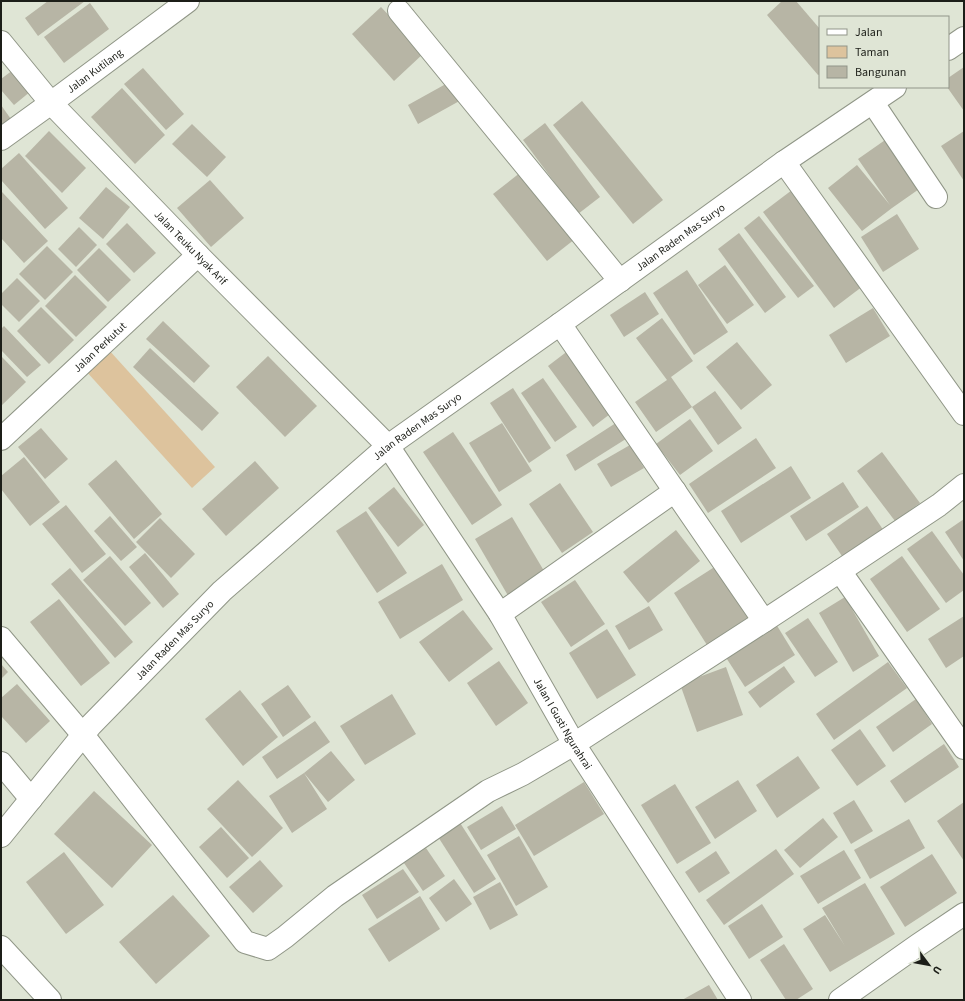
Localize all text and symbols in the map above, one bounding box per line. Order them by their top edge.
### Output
legend [819,16,949,88]
text: Jalan [855,24,882,41]
text: Taman [855,44,889,61]
street label: Jalan Kutilang [64,45,126,97]
text: Bangunan [855,64,906,81]
street label: Jalan Raden Mas Suryo [633,200,728,275]
street label: Jalan Teuku Nyak Arif [151,207,231,289]
street label: Jalan Perkutut [70,319,130,376]
street label: Jalan Raden Mas Suryo [370,389,465,464]
street label: Jalan Raden Mas Suryo [132,597,217,683]
street label: Jalan I Gusti Ngurahrai [530,675,596,772]
north arrow [909,945,949,985]
text: U [929,963,945,977]

